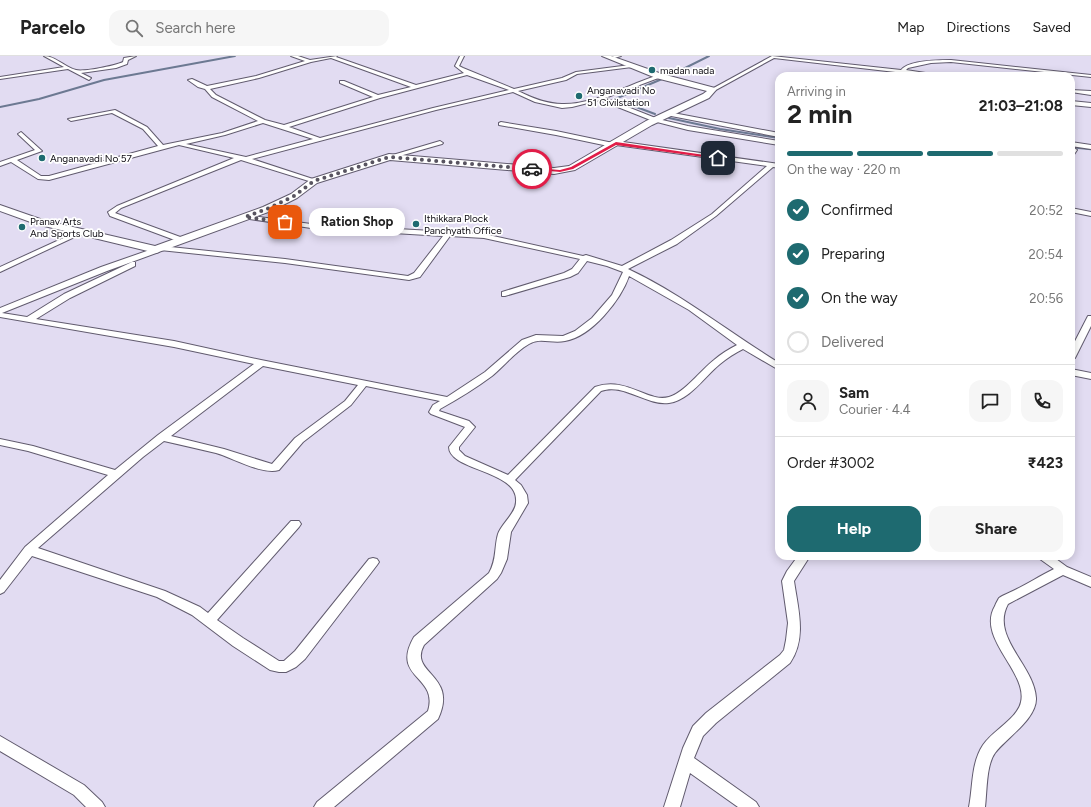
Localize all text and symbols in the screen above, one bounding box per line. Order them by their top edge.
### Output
search box [109,10,389,46]
text: Parcelo [20,16,85,39]
icon: search [123,17,145,39]
text: Search here [155,19,235,37]
text: Map [897,19,925,36]
text: Directions [947,19,1010,36]
text: Saved [1032,19,1071,36]
place label: madan nada [660,64,714,77]
marker: madan nada [647,65,657,75]
place label: Anganavadi No 51 Civilstation [587,84,655,109]
text: Arriving in [787,84,846,99]
marker: Anganavadi No 51 Civilstation [574,91,584,101]
text: 21:03–21:08 [979,97,1063,115]
text: 2 min [787,98,853,130]
pin [701,141,735,175]
icon: home [707,147,729,169]
courier [512,149,552,189]
place label: Anganavadi No 57 [50,152,133,165]
marker: Anganavadi No 57 [37,153,47,163]
icon: car [521,158,543,180]
text: On the way · 220 m [787,162,900,177]
icon: check [787,199,809,221]
text: Confirmed [821,201,893,219]
text: 20:52 [1029,203,1063,218]
pin [268,205,302,239]
callout: Ration Shop [309,208,405,236]
icon: bag [274,211,296,233]
place label: Ithikkara Plock Panchyath Office [424,212,502,237]
text: Ration Shop [321,214,393,229]
place label: Pranav Arts And Sports Club [30,215,104,240]
marker: Ithikkara Plock Panchyath Office [411,219,421,229]
marker: Pranav Arts And Sports Club [17,222,27,232]
icon: check [787,243,809,265]
text: Preparing [821,245,885,263]
text: 20:54 [1029,247,1063,262]
icon: check [787,287,809,309]
text: On the way [821,289,898,307]
text: 20:56 [1029,291,1063,306]
text: Delivered [821,333,884,351]
button: person [787,380,829,422]
button: chat [969,380,1011,422]
button: phone [1021,380,1063,422]
text: Sam [839,384,869,402]
text: Courier · 4.4 [839,402,911,417]
text: Order #3002 [787,454,875,472]
text: ₹423 [1027,454,1063,472]
button: Help [787,506,921,552]
button: Share [929,506,1063,552]

